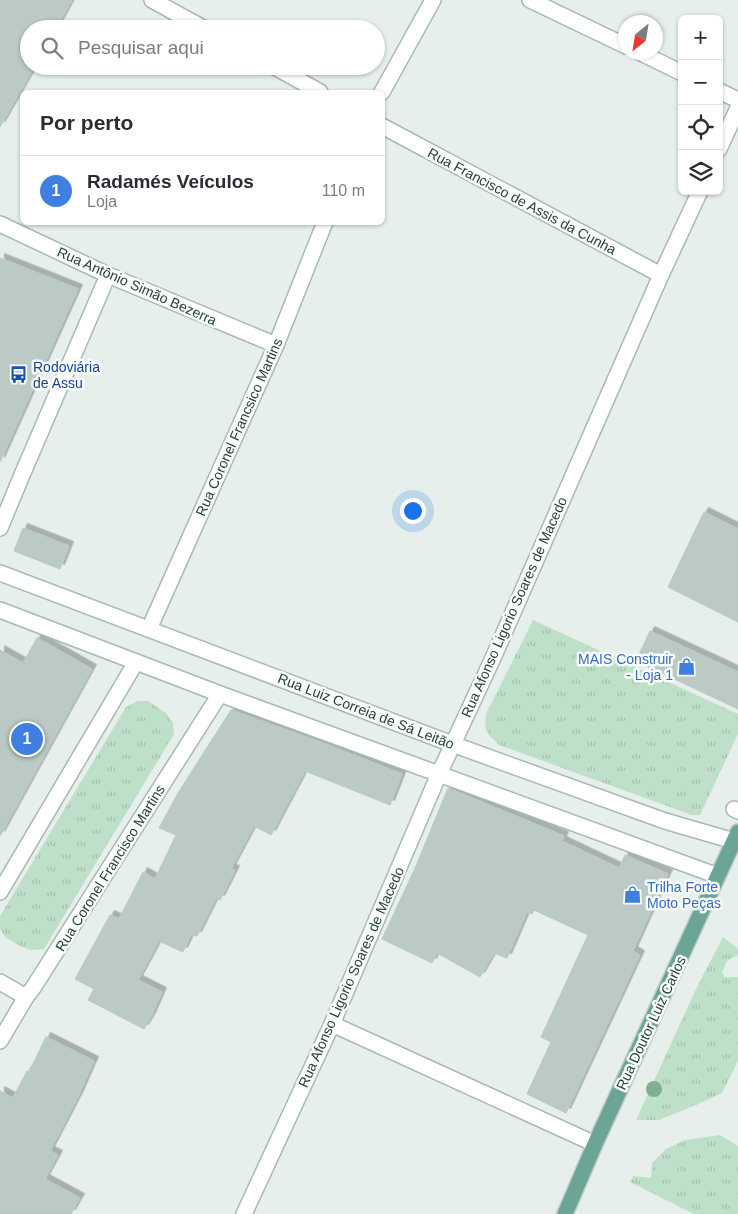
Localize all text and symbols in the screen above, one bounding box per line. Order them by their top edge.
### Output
north arrow [618,15,663,60]
map controls [678,15,723,195]
button: + [678,15,723,60]
search box [20,20,385,75]
icon: search [38,34,66,62]
text: Pesquisar aqui [78,37,204,58]
button: − [678,60,723,105]
button: locate [678,105,723,150]
text: Por perto [40,111,133,134]
street label: Rua Francisco de Assis da Cunha [425,144,619,258]
button: layers [678,150,723,195]
text: Radamés Veículos [87,171,254,192]
text: 1 [52,182,60,199]
text: 110 m [322,182,365,199]
text: Loja [87,193,117,210]
street label: Rua Antônio Simão Bezerra [55,244,219,329]
street label: Rua Coronel Francsico Martins [192,336,286,518]
place label: Rodoviária de Assu [33,359,100,391]
bus stop icon: Rodoviária de Assu [9,365,29,385]
street label: Rua Afonso Ligorio Soares de Macedo [458,494,570,720]
your location [400,498,426,524]
place label: MAIS Construir - Loja 1 [578,651,673,683]
shop icon: MAIS Construir - Loja 1 [677,657,697,677]
street label: Rua Luiz Correia de Sá Leitão [276,670,457,752]
pin: 1 [11,720,43,758]
street label: Rua Coronel Francisco Martins [52,782,168,954]
street label: Rua Afonso Ligorio Soares de Macedo [295,864,407,1090]
place label: Trilha Forte Moto Peças [647,879,721,911]
shop icon: Trilha Forte Moto Peças [623,885,643,905]
street label: Rua Doutor Luiz Carlos [613,954,689,1092]

